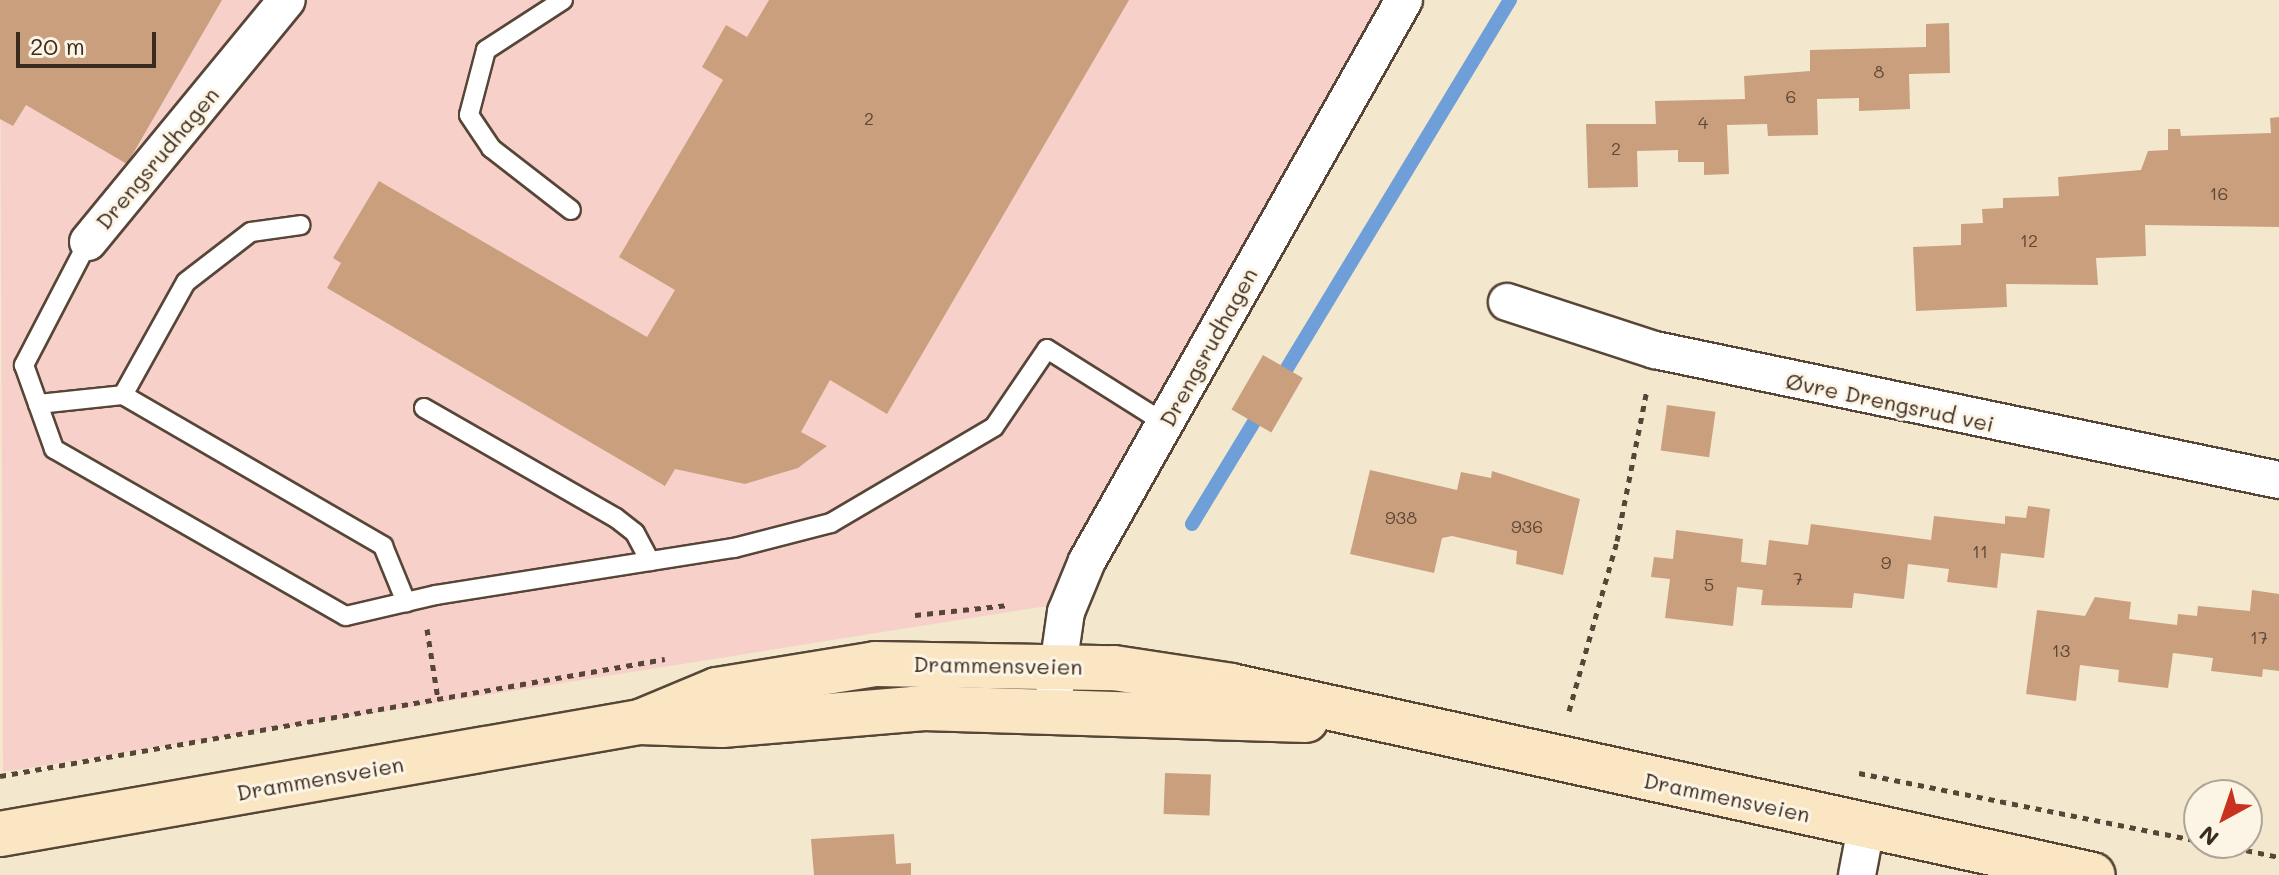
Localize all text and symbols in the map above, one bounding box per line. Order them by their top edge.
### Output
scale bar [20,16,160,66]
text: 20 m [30,30,85,61]
house number: 8 [1874,60,1884,82]
street label: Drengsrudhagen [90,82,224,234]
house number: 6 [1786,85,1796,107]
house number: 2 [864,107,874,129]
house number: 4 [1698,111,1708,133]
house number: 2 [1611,137,1621,159]
house number: 16 [2210,182,2228,204]
house number: 12 [2020,229,2038,251]
street label: Drengsrudhagen [1154,263,1262,431]
street label: Øvre Drengsrud vei [1783,367,1997,437]
house number: 938 [1385,506,1417,528]
house number: 936 [1511,515,1543,537]
house number: 11 [1972,540,1988,562]
house number: 9 [1881,551,1891,573]
house number: 7 [1793,567,1803,589]
house number: 5 [1704,573,1714,595]
house number: 17 [2250,626,2268,648]
house number: 13 [2052,639,2070,661]
street label: Drammensveien [913,650,1083,680]
street label: Drammensveien [234,750,406,806]
street label: Drammensveien [1641,766,1813,828]
north arrow [2183,779,2263,859]
text: N [2193,820,2224,853]

